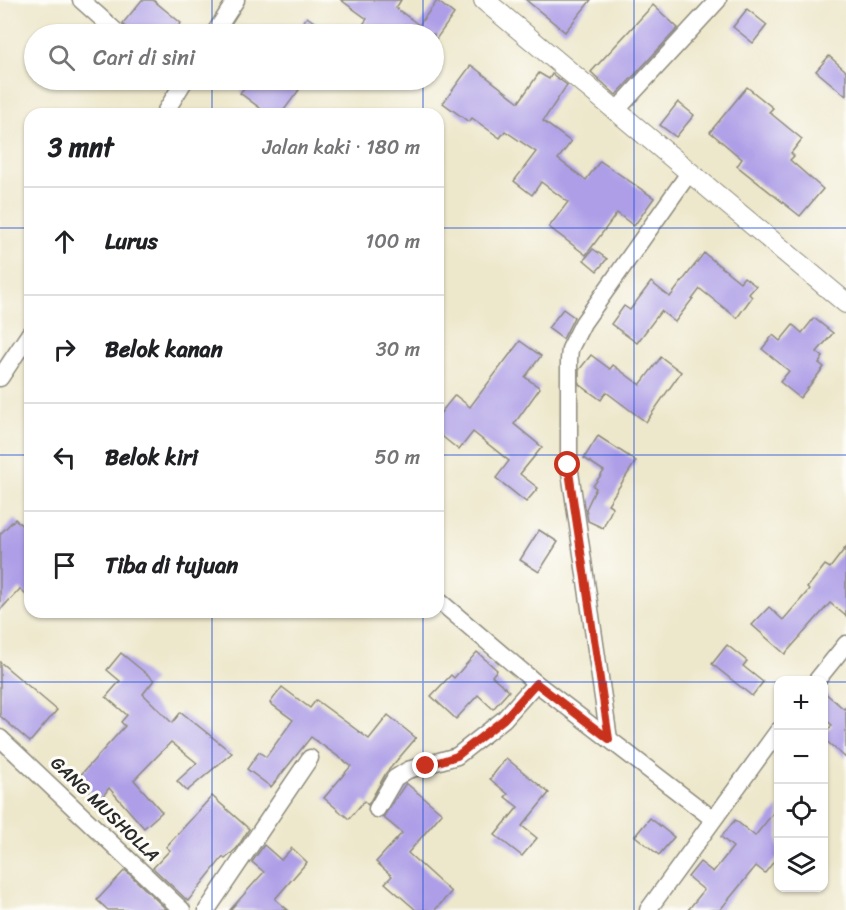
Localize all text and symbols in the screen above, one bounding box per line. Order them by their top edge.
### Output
search box [24,24,444,90]
text: Cari di sini [93,38,195,77]
icon: search [45,41,78,74]
text: 3 mnt [48,124,114,170]
text: Jalan kaki · 180 m [262,130,420,165]
text: Lurus [105,222,158,261]
text: 100 m [366,224,420,259]
icon: ahead [48,225,81,258]
text: Belok kanan [105,330,223,369]
text: 30 m [376,332,420,367]
icon: right [48,333,81,366]
text: Belok kiri [105,438,198,477]
text: 50 m [375,440,420,475]
icon: left [48,441,81,474]
route start [554,451,580,477]
text: Tiba di tujuan [105,546,238,585]
icon: arrive [48,549,81,582]
map controls [774,676,828,892]
button: + [774,676,828,730]
button: − [774,730,828,784]
street label: GANG MUSHOLLA [43,748,167,870]
route end [412,752,438,778]
button: locate [774,784,828,838]
button: layers [774,838,828,892]

